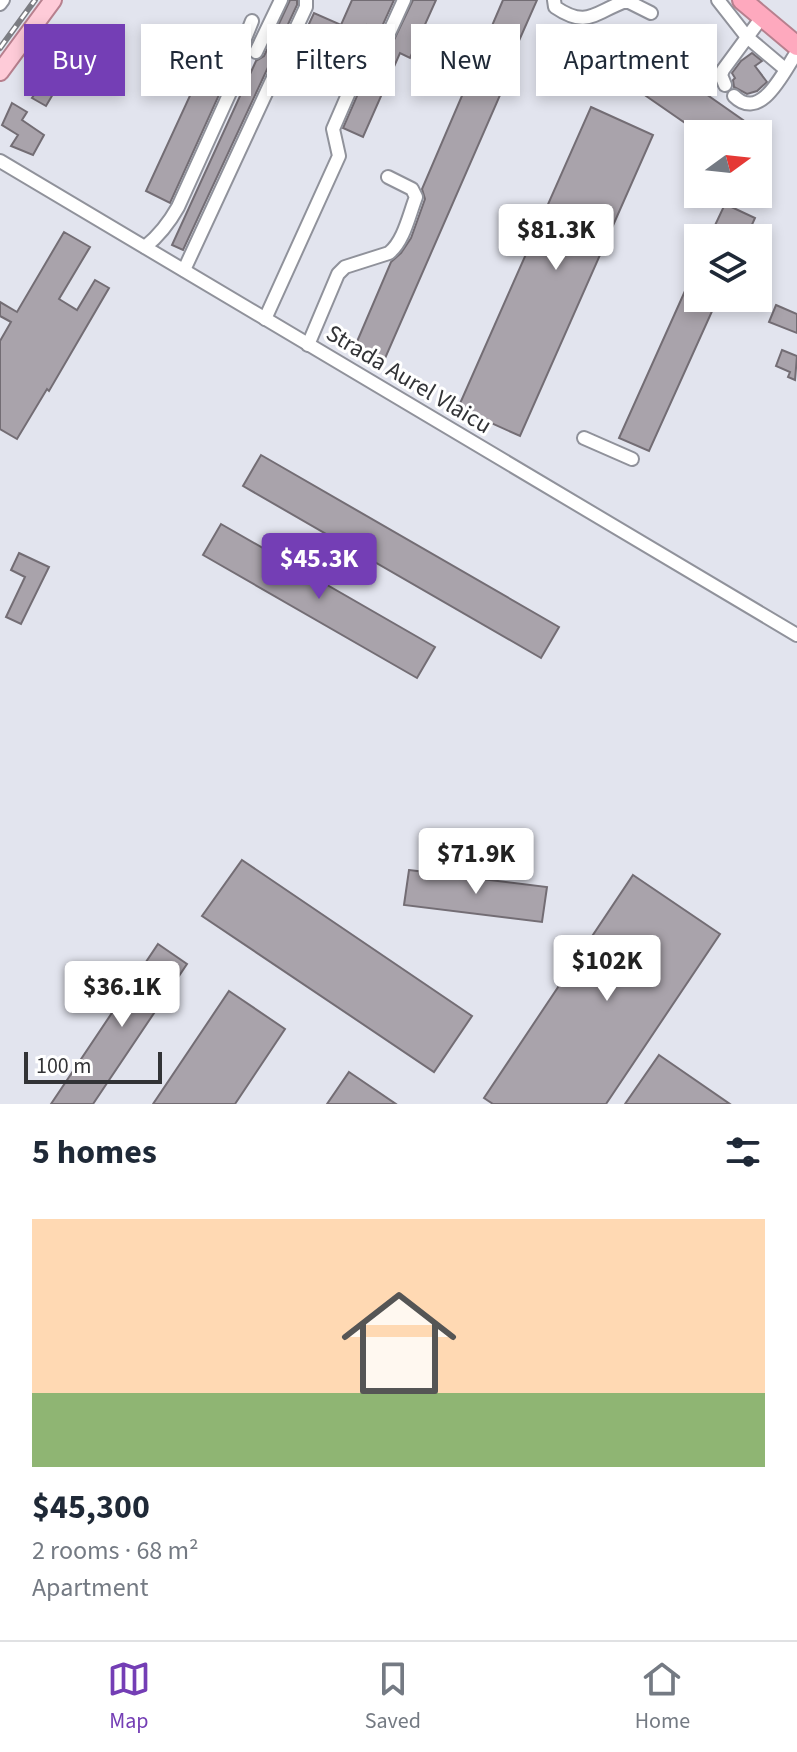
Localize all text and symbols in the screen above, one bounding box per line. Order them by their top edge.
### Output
chip: Buy [24,24,125,96]
chip: Rent [141,24,251,96]
chip: Filters [267,24,395,96]
chip: New [411,24,520,96]
chip: Apartment [536,24,717,96]
north arrow [684,120,772,208]
map controls [684,120,772,312]
pin: $81.3K [491,204,621,272]
text: $81.3K [517,211,595,248]
button: layers [684,224,772,312]
street label: Strada Aurel Vlaicu [319,316,498,443]
pin: $45.3K [254,533,384,601]
text: $45.3K [280,540,358,577]
pin: $71.9K [411,828,541,896]
text: $71.9K [437,835,515,872]
pin: $102K [551,935,663,1003]
text: $102K [572,942,642,979]
pin: $36.1K [57,961,187,1029]
text: $36.1K [83,968,161,1005]
scale bar [24,1048,162,1084]
text: 100 m [36,1050,91,1082]
text: 5 homes [32,1128,157,1177]
icon: filters [721,1130,765,1174]
icon: home [327,1271,471,1415]
text: $45,300 [32,1483,150,1532]
text: 2 rooms · 68 m² [32,1532,199,1569]
text: Apartment [32,1569,149,1606]
tab: Map [107,1657,151,1737]
tab: Saved [365,1657,421,1737]
tab: Home [635,1657,690,1737]

